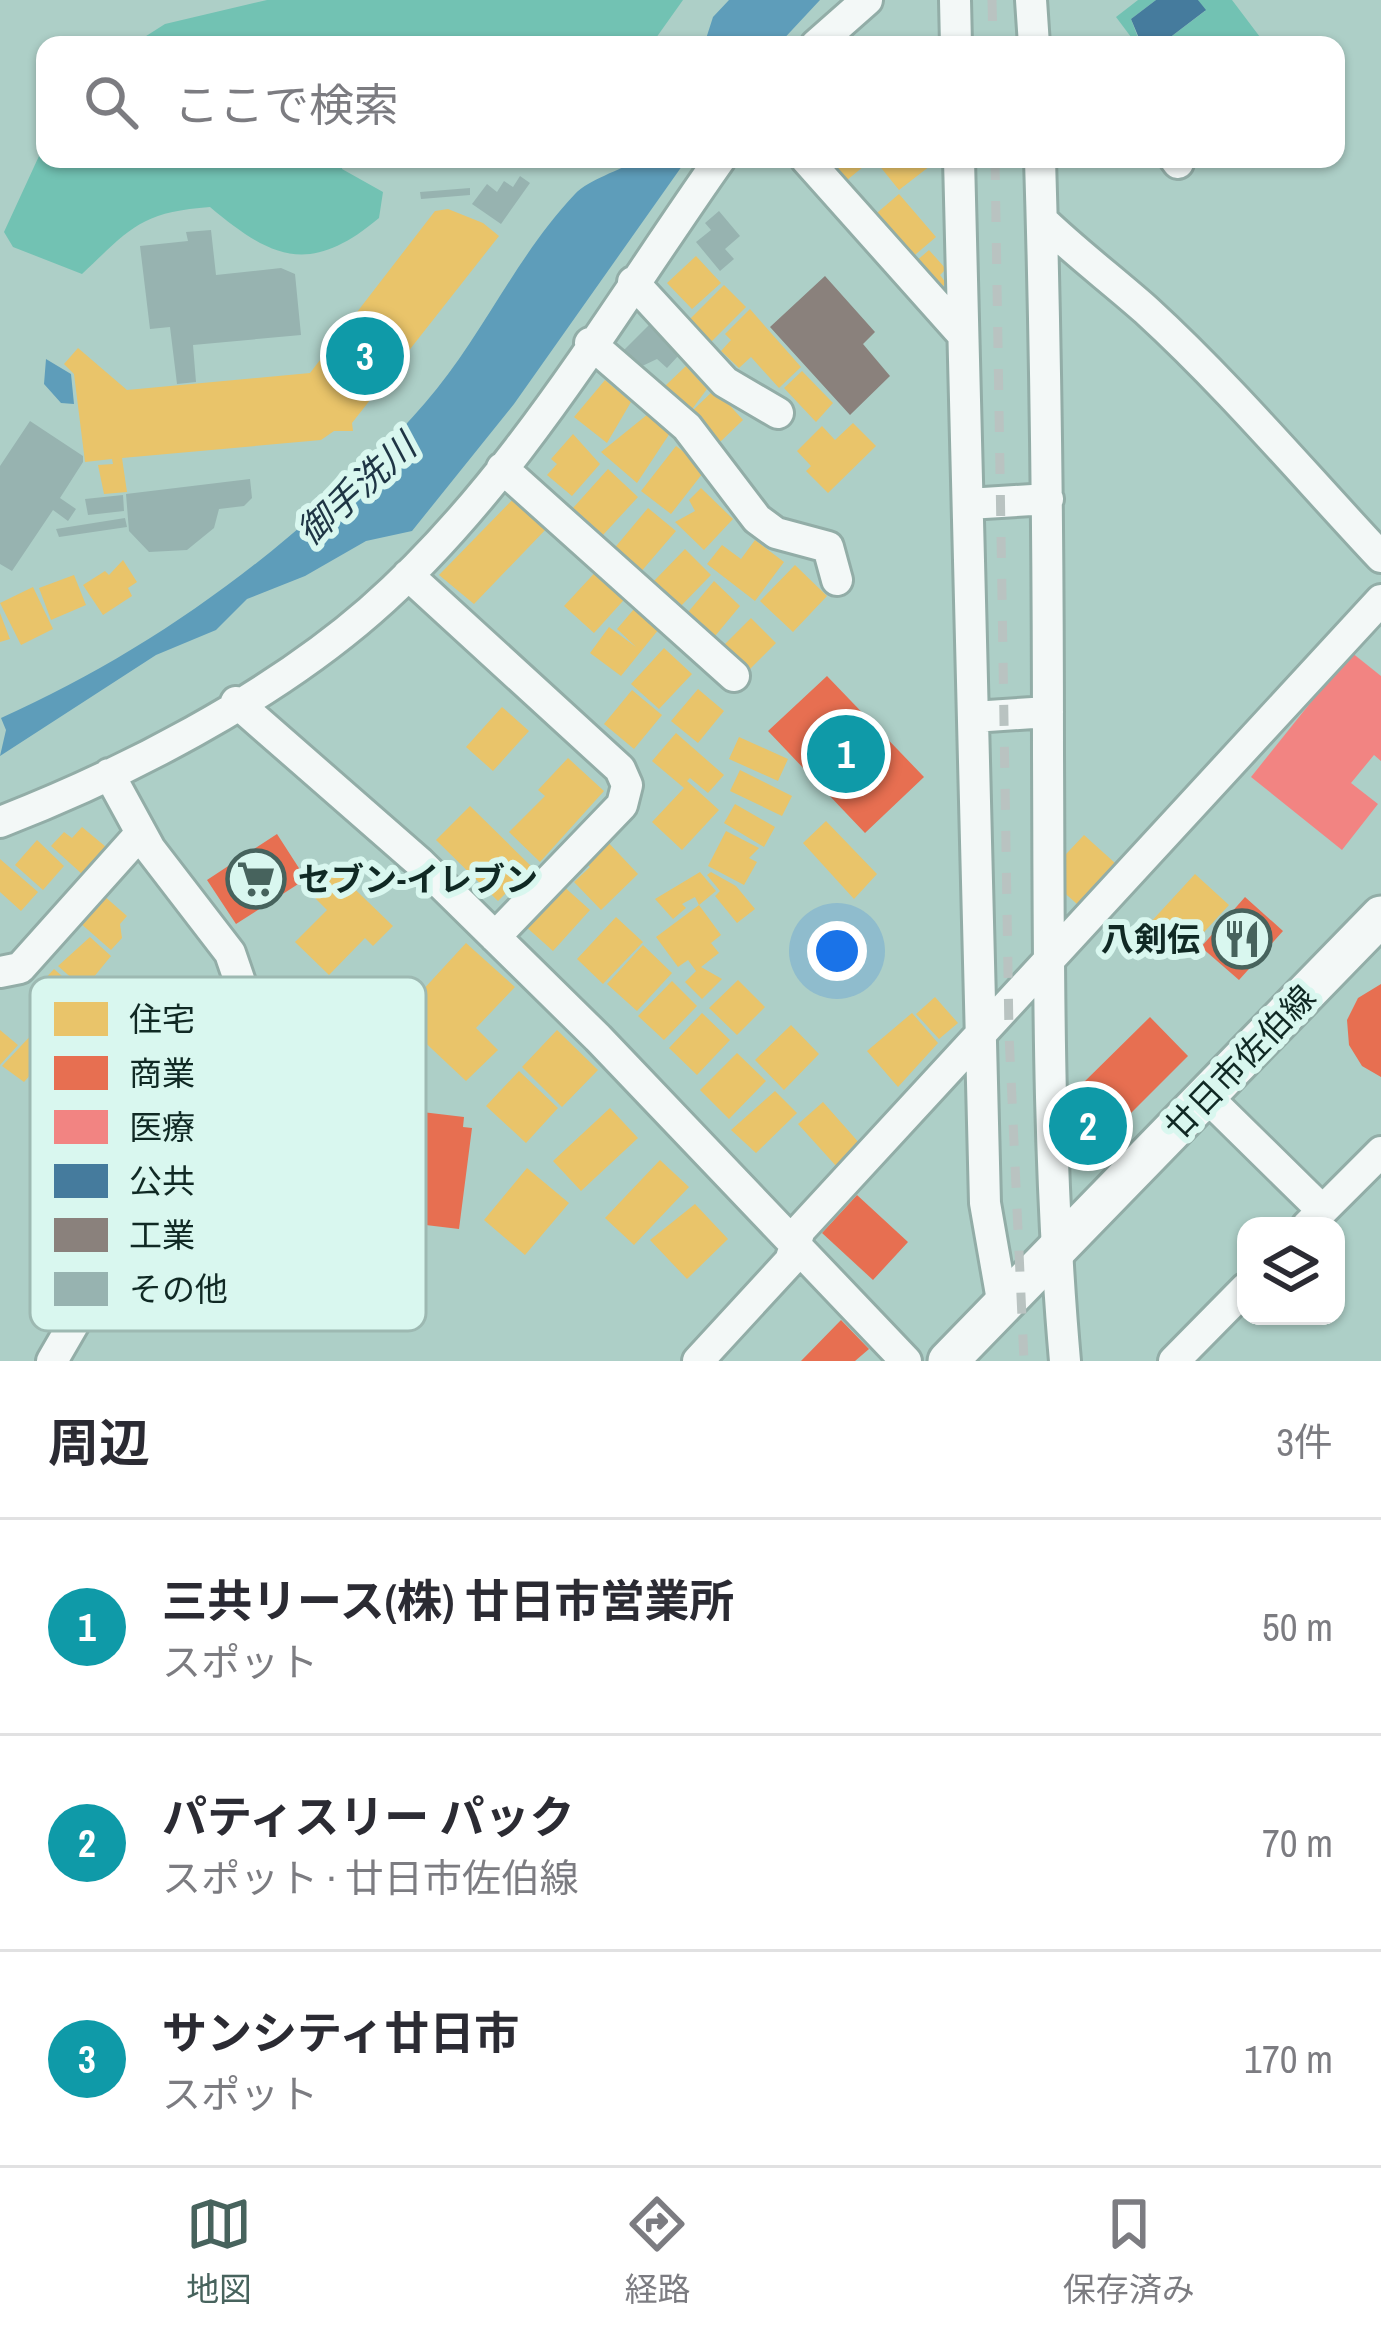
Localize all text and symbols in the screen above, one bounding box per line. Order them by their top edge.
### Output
search box [36,36,1345,168]
icon: search [78,69,144,135]
text: ここで検索 [174,74,399,135]
pin: 3 [326,311,404,401]
water label: 御手洗川 [286,420,429,555]
pin: 1 [807,709,885,799]
supermarket icon: セブン-イレブン [225,848,287,910]
place label: セブン-イレブン [298,857,538,901]
restaurant icon: 八剣伝 [1211,908,1273,970]
place label: 八剣伝 [1101,917,1200,961]
your location [807,921,867,981]
street label: 廿日市佐伯線 [1155,976,1325,1148]
legend [30,977,426,1331]
text: 住宅 [129,997,195,1041]
text: 商業 [129,1051,195,1095]
pin: 2 [1049,1081,1127,1171]
text: 医療 [129,1105,195,1149]
text: 公共 [129,1159,195,1203]
text: 工業 [129,1213,195,1257]
map controls [1237,1217,1345,1325]
button: layers [1237,1217,1345,1325]
text: その他 [129,1267,228,1311]
text: 周辺 [48,1408,150,1477]
text: 3件 [1276,1416,1333,1468]
text: 三共リース(株) 廿日市営業所 [162,1570,735,1631]
text: 1 [78,1601,96,1653]
text: 50 m [1262,1601,1333,1653]
text: スポット [162,1636,318,1688]
text: パティスリー パック [162,1786,575,1847]
text: 2 [78,1817,96,1869]
text: 70 m [1262,1817,1333,1869]
text: スポット · 廿日市佐伯線 [162,1852,579,1904]
text: サンシティ廿日市 [162,2002,519,2063]
text: 3 [78,2033,96,2085]
text: 170 m [1244,2033,1333,2085]
text: スポット [162,2068,318,2120]
tab: 地図 [186,2191,252,2311]
tab: 経路 [624,2191,690,2311]
tab: 保存済み [1063,2191,1195,2311]

